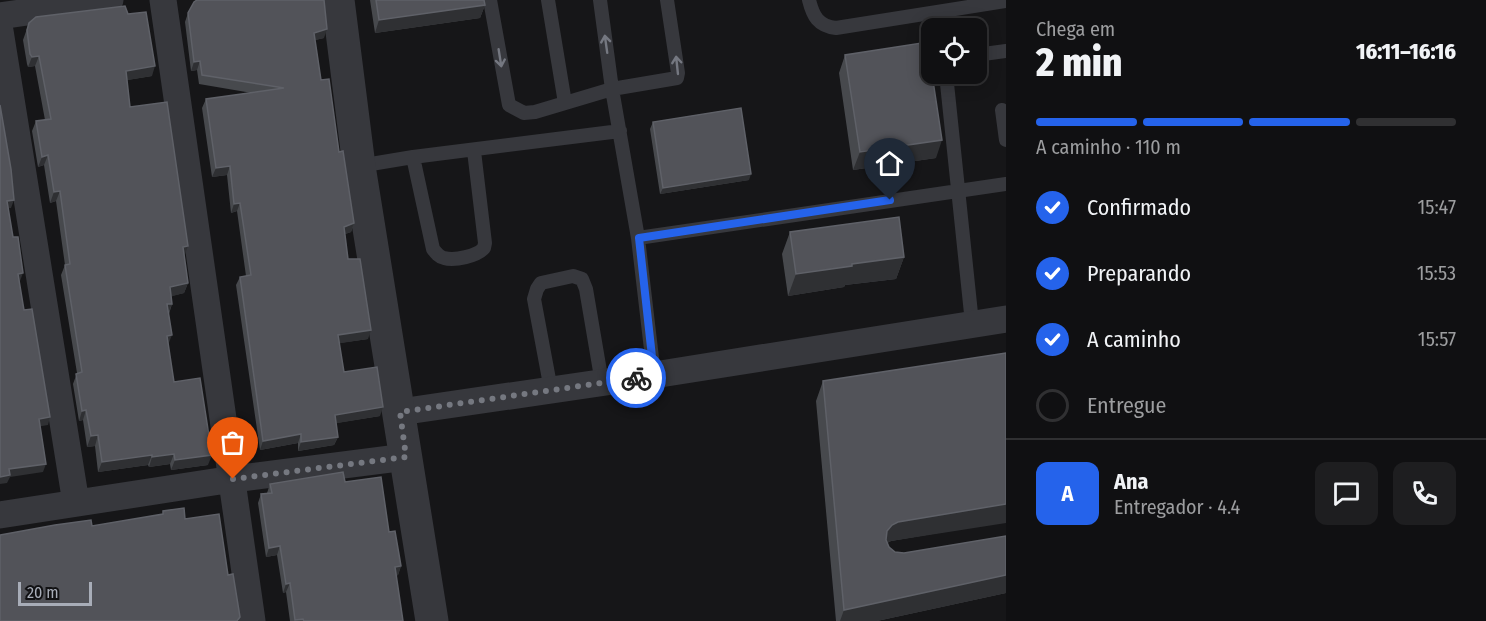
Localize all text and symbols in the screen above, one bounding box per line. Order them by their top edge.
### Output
text: Chega em [1036,17,1115,41]
map controls [921,18,987,84]
button: locate [921,18,987,84]
one-way arrow [600,35,611,55]
text: 16:11–16:16 [1356,38,1456,65]
text: 2 min [1036,40,1122,86]
one-way arrow [495,47,506,67]
one-way arrow [671,56,682,75]
text: A caminho · 110 m [1036,135,1181,159]
pin [864,138,915,200]
icon: home [873,147,906,180]
icon: check [1036,191,1069,224]
text: Confirmado [1087,194,1191,221]
text: 15:47 [1417,195,1456,219]
icon: check [1036,257,1069,290]
text: Preparando [1087,260,1191,287]
text: 15:53 [1417,261,1456,285]
icon: check [1036,323,1069,356]
text: A caminho [1087,326,1181,353]
text: 15:57 [1418,327,1456,351]
courier [606,348,666,408]
icon: bike [620,362,653,395]
text: Entregue [1087,392,1166,419]
pin [207,417,258,479]
icon: bag [216,426,249,459]
button: chat [1315,462,1378,525]
button: phone [1393,462,1456,525]
text: Ana [1114,468,1148,495]
text: A [1062,480,1073,507]
text: Entregador · 4.4 [1114,495,1240,519]
scale bar [18,579,92,606]
text: 20 m [27,583,58,602]

